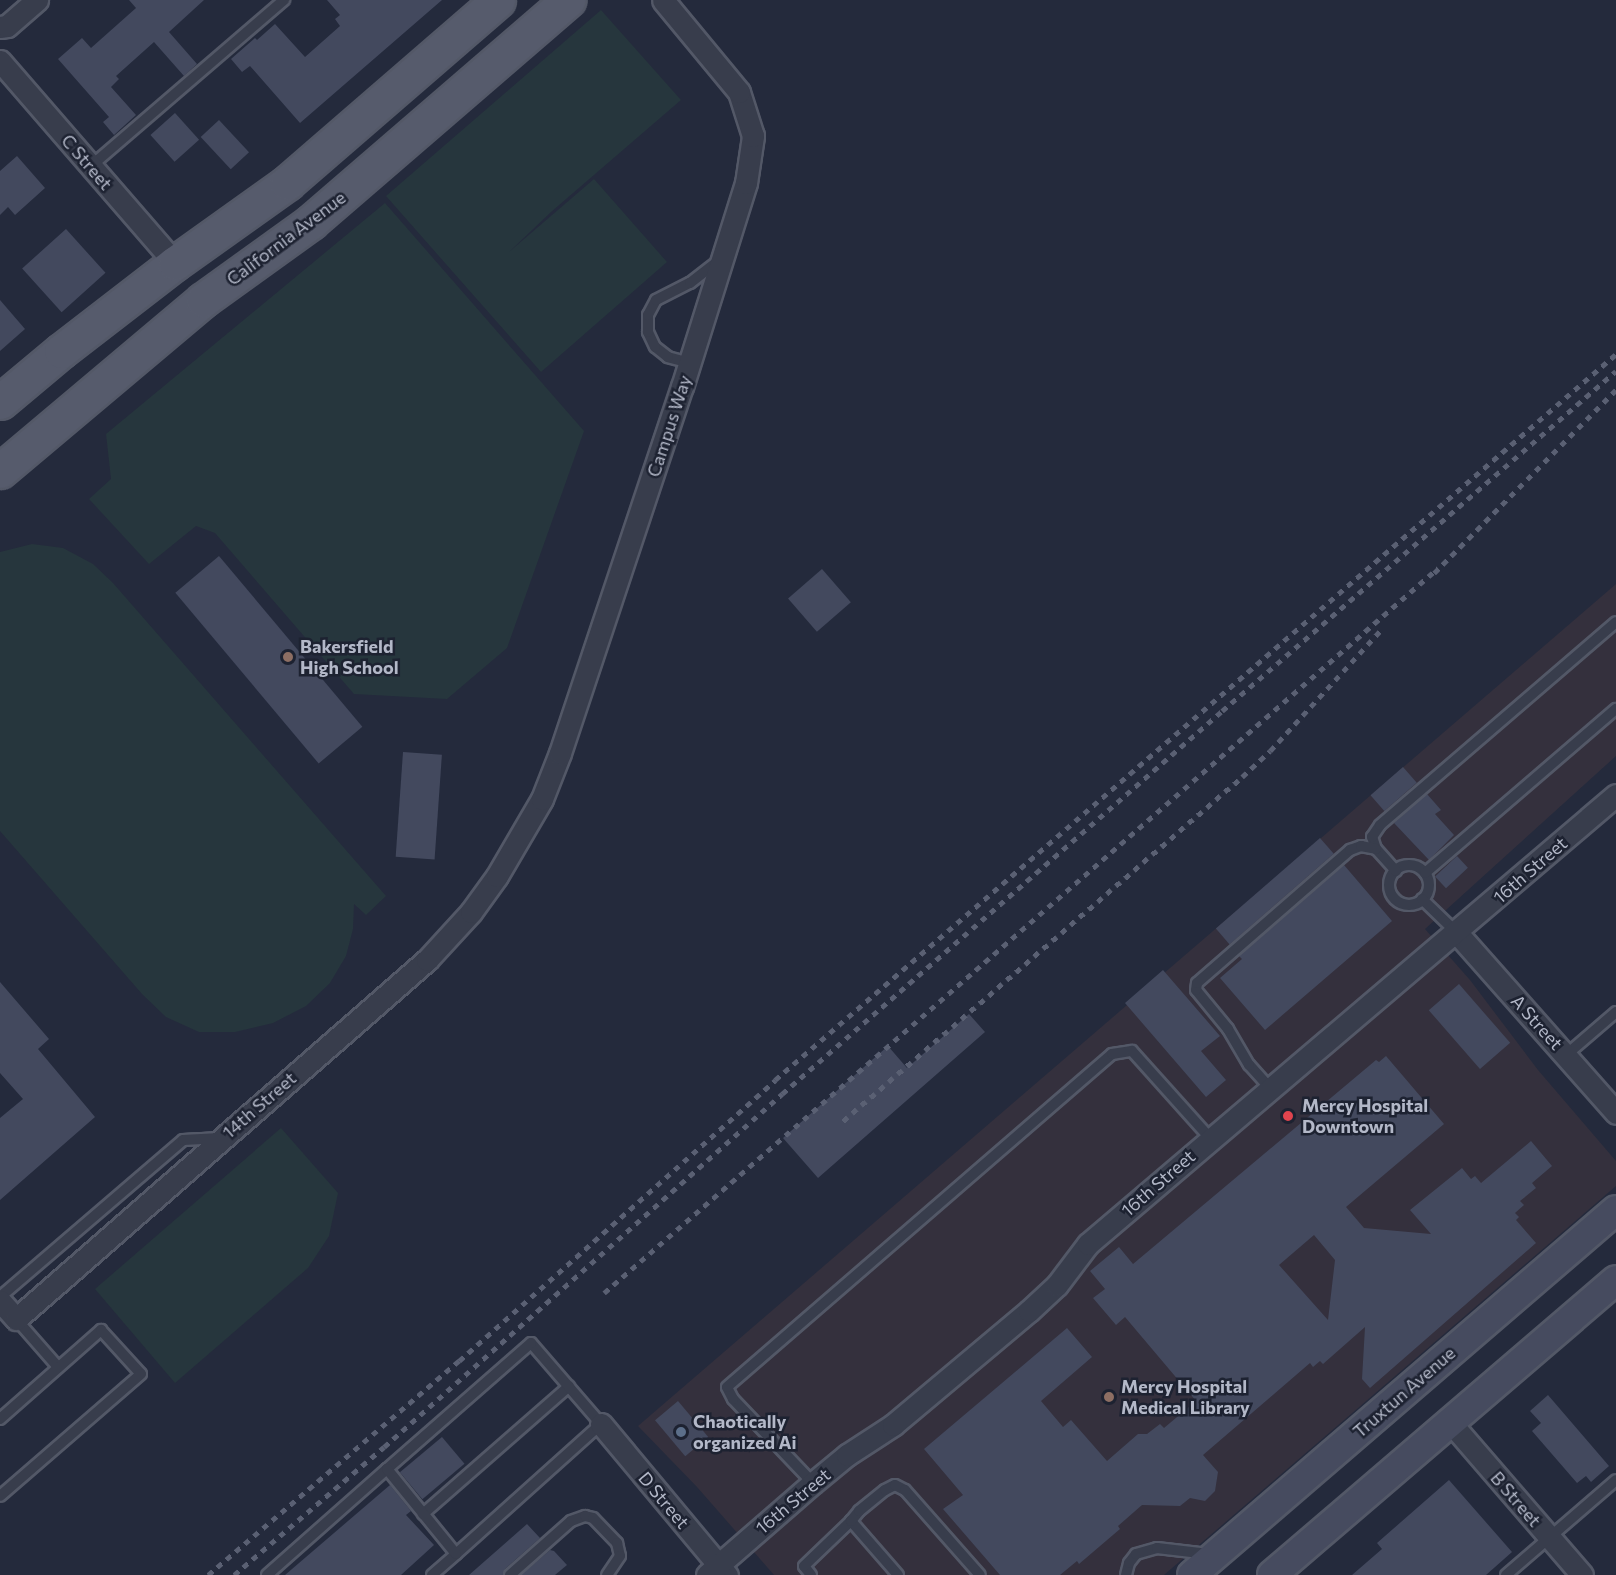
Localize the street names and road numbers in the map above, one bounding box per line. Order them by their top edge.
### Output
street label: C Street [57,130,117,194]
street label: California Avenue [222,186,350,290]
street label: Campus Way [642,372,696,480]
street label: 16th Street [1489,832,1571,908]
street label: A Street [1507,990,1567,1054]
street label: 14th Street [218,1067,300,1143]
street label: 16th Street [1117,1145,1199,1221]
street label: Truxtun Avenue [1349,1342,1459,1442]
street label: 16th Street [751,1464,835,1538]
street label: D Street [634,1467,694,1533]
street label: B Street [1486,1467,1546,1531]

